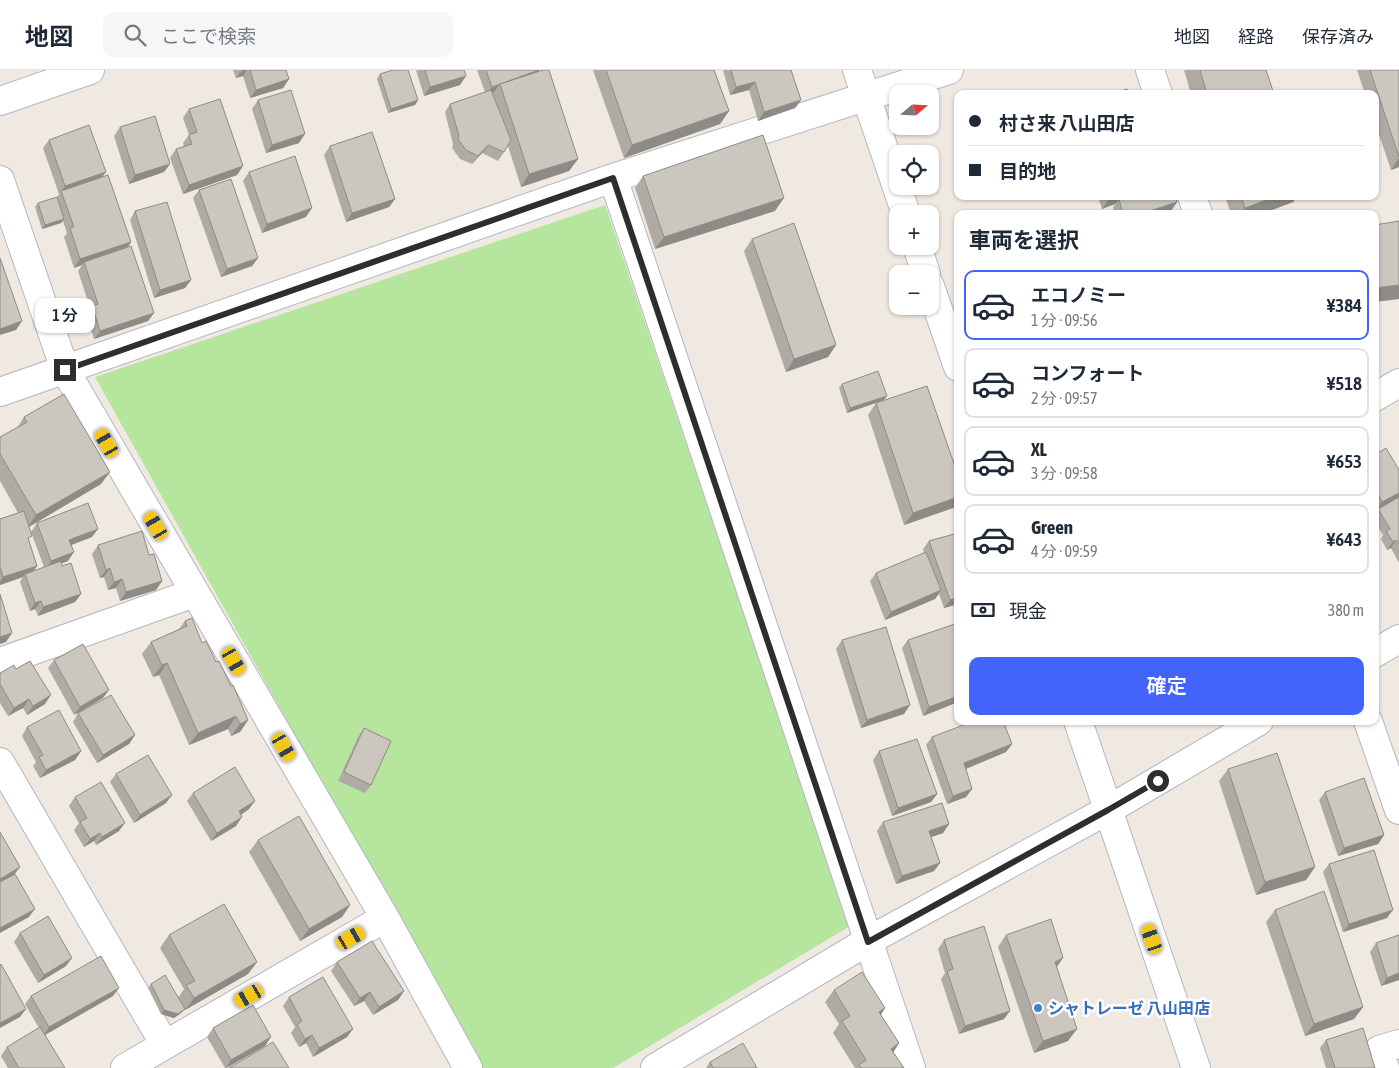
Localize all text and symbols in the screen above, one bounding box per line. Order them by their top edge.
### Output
search box [103,12,453,57]
icon: search [121,21,149,49]
text: 地図 [25,23,73,50]
text: ここで検索 [161,25,256,47]
text: 地図 [1174,26,1210,47]
text: 経路 [1238,26,1274,47]
text: 保存済み [1302,26,1374,47]
north arrow [889,85,939,135]
map controls [889,85,939,315]
text: 村さ来 八山田店 [999,112,1135,134]
button: locate [889,145,939,195]
text: 目的地 [999,160,1056,182]
button: + [889,205,939,255]
text: 車両を選択 [969,227,1079,253]
button: − [889,265,939,315]
icon: car [971,283,1016,328]
text: エコノミー [1031,284,1126,306]
text: ¥384 [1327,294,1362,316]
callout: 1 分 [35,298,95,332]
text: 1 分 [52,306,78,324]
text: 1 分 · 09:56 [1031,311,1097,329]
route end [54,359,76,381]
icon: car [971,361,1016,406]
text: コンフォート [1031,362,1144,384]
text: ¥518 [1327,372,1362,394]
text: 2 分 · 09:57 [1031,389,1097,407]
car [93,426,120,460]
text: XL [1031,438,1047,460]
icon: car [971,439,1016,484]
text: ¥653 [1327,450,1362,472]
text: 3 分 · 09:58 [1031,464,1097,482]
car [142,509,169,543]
text: Green [1031,516,1073,538]
icon: car [971,517,1016,562]
text: ¥643 [1327,528,1362,550]
text: 4 分 · 09:59 [1031,542,1097,560]
icon: cash [969,596,997,624]
text: 現金 [1009,600,1047,622]
text: 380 m [1328,601,1364,619]
car [220,644,247,678]
button: 確定 [969,657,1364,715]
car [270,730,297,764]
route start [1147,770,1169,792]
car [1140,922,1163,956]
car [334,924,367,952]
car [232,982,265,1010]
place label: シャトレーゼ 八山田店 [1048,999,1210,1017]
marker: シャトレーゼ 八山田店 [1032,1002,1044,1014]

